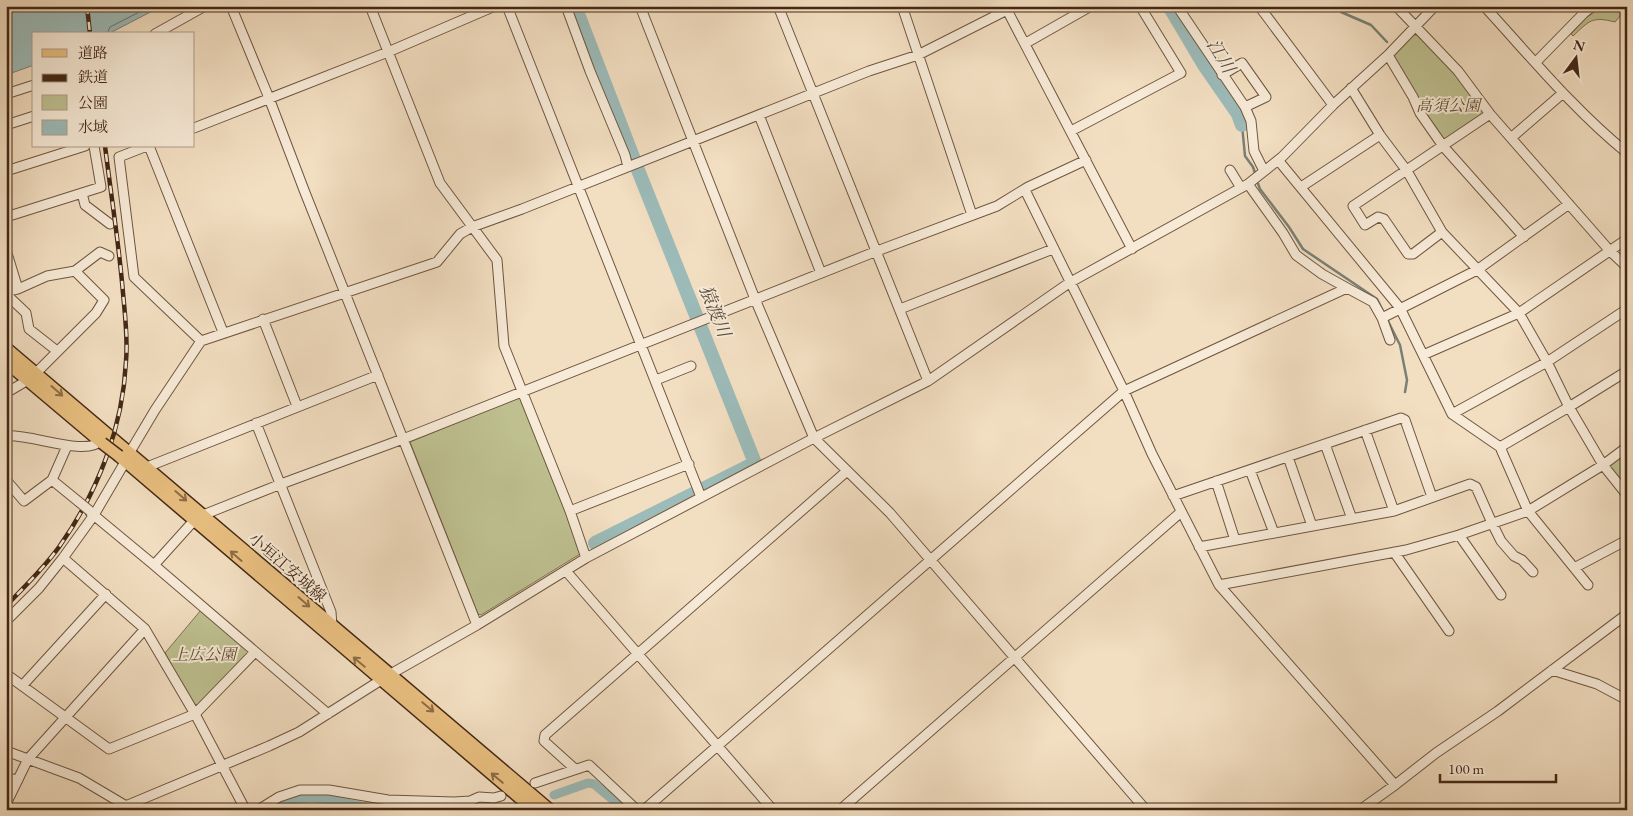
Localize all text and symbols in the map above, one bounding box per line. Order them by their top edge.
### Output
legend [32,32,195,148]
north arrow [1550,32,1600,82]
water label: 江川 [1202,34,1242,79]
text: N [1572,35,1588,56]
text: 道路 [78,43,108,62]
text: 鉄道 [78,67,108,86]
text: 公園 [78,93,108,112]
park label: 高須公園 [1416,95,1483,116]
text: 水域 [78,117,108,136]
water label: 猿渡川 [695,281,737,342]
one-way arrow [50,385,63,396]
one-way arrow [174,490,187,502]
street label: 小垣江安城線 [245,528,331,607]
one-way arrow [229,551,242,562]
one-way arrow [297,596,310,607]
park label: 上広公園 [172,644,239,665]
one-way arrow [353,656,366,667]
one-way arrow [421,701,434,713]
scale bar [1440,751,1557,783]
text: 100 m [1448,759,1485,778]
one-way arrow [490,773,503,784]

